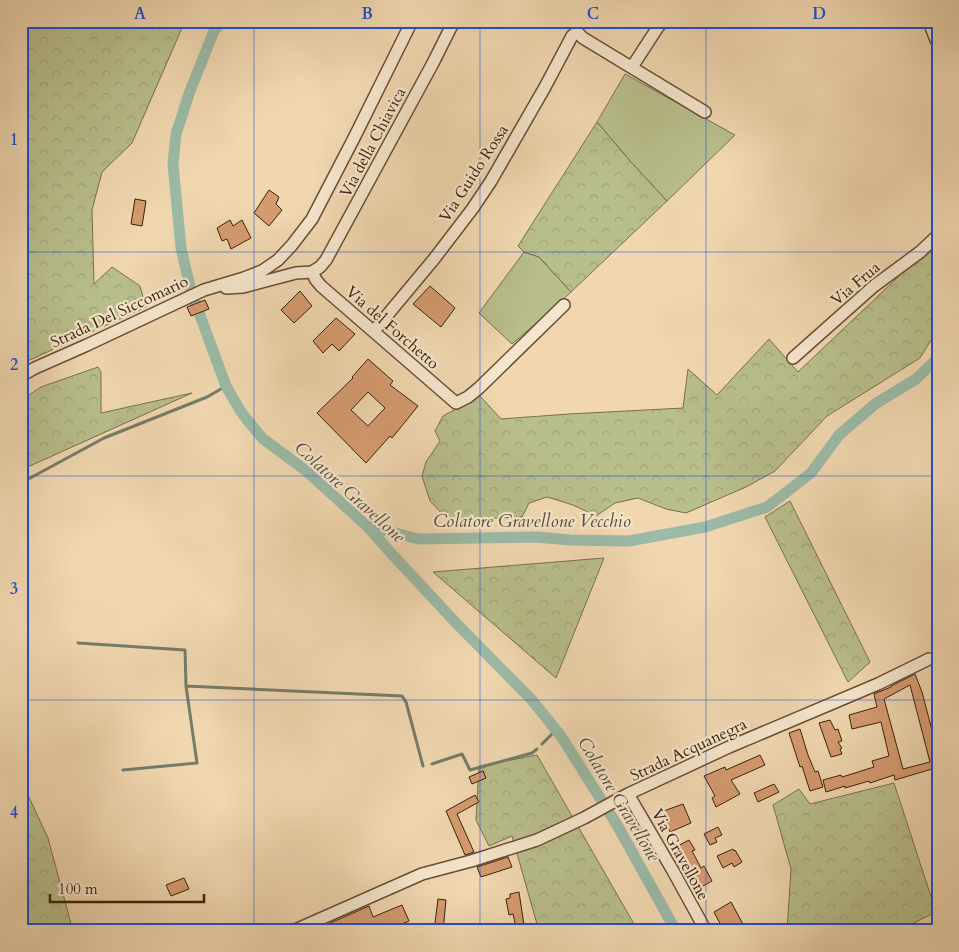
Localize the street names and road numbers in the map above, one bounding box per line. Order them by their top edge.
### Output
street label: Via della Chiavica [335,83,411,201]
street label: Via Guido Rossa [434,120,514,227]
street label: Via Frua [826,257,885,311]
street label: Strada Del Siccomario [47,270,192,353]
street label: Via del Forchetto [341,281,444,375]
street label: Strada Acquanegra [626,713,751,787]
street label: Via Gravellone [646,805,714,904]

